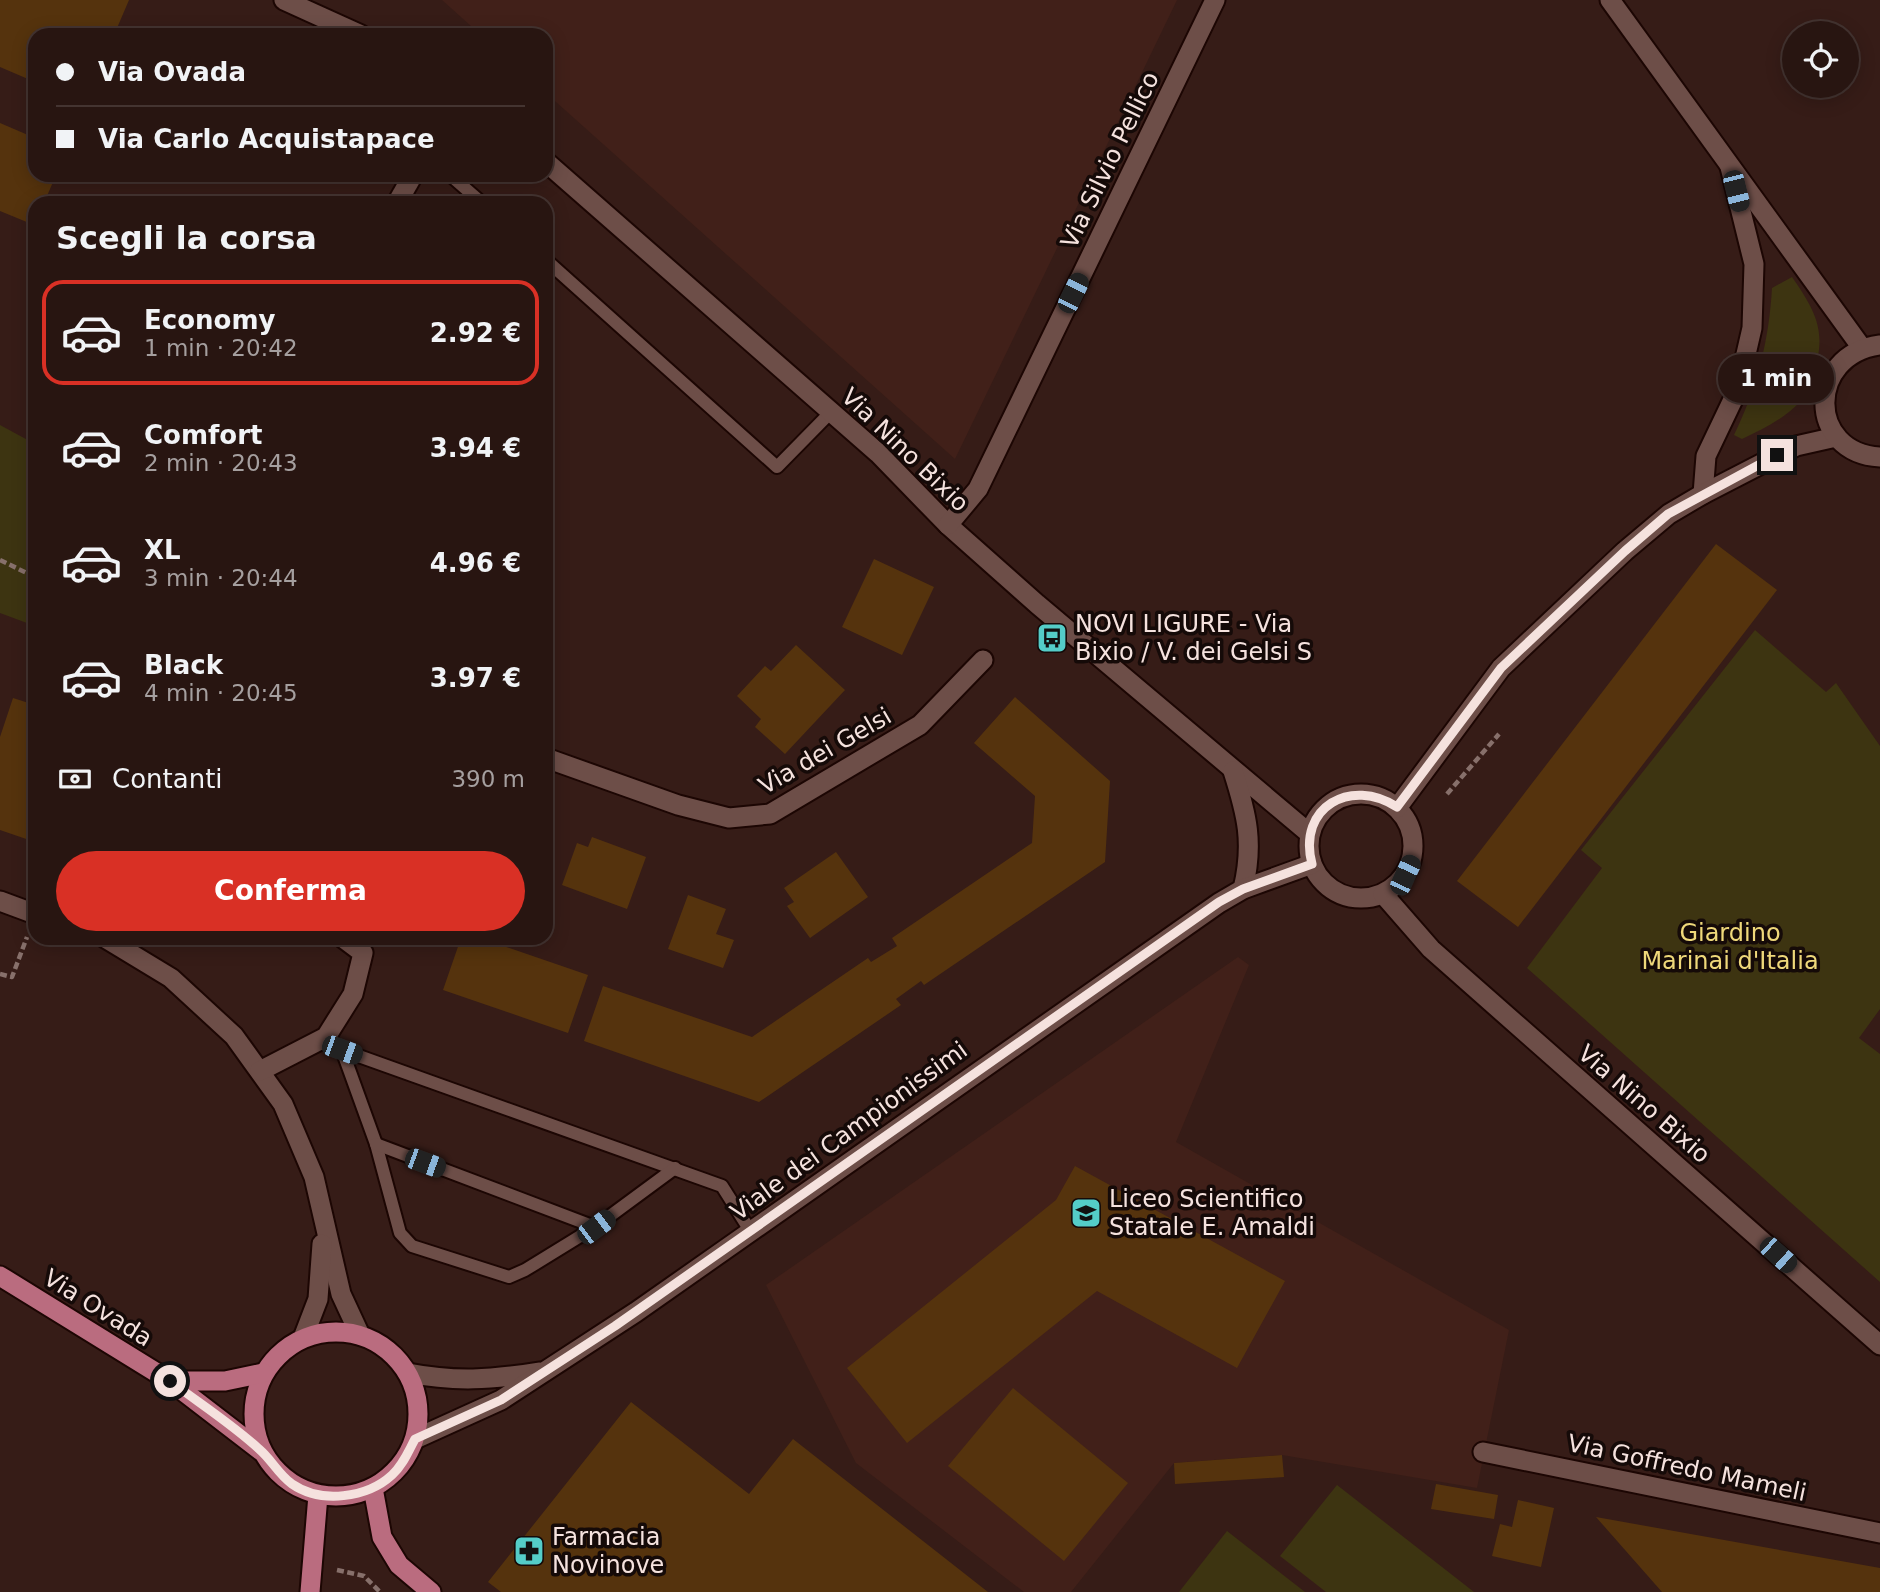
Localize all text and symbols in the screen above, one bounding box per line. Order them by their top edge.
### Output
map controls [1782,21,1859,98]
button: locate [1782,21,1859,98]
text: Via Ovada [98,57,246,87]
street label: Via Silvio Pellico [1055,67,1165,253]
text: Via Carlo Acquistapace [98,124,435,154]
car [1721,168,1752,214]
text: Scegli la corsa [56,219,317,257]
car [1055,270,1092,316]
icon: car [60,301,123,364]
text: Economy [144,305,275,335]
text: 2.92 € [430,318,521,348]
text: 1 min · 20:42 [144,335,298,361]
callout: 1 min [1719,354,1835,402]
text: 1 min [1740,365,1812,391]
street label: Via Nino Bixio [836,382,974,518]
icon: car [60,416,123,479]
text: Comfort [144,420,262,450]
text: 3.94 € [430,433,521,463]
route end [1761,439,1793,471]
text: 2 min · 20:43 [144,450,298,476]
icon: car [60,531,123,594]
text: XL [144,535,181,565]
text: 4.96 € [430,548,521,578]
text: 3 min · 20:44 [144,565,298,591]
place label: NOVI LIGURE - Via Bixio / V. dei Gelsi S [1075,610,1312,666]
bus stop icon: NOVI LIGURE - Via Bixio / V. dei Gelsi S [1035,621,1069,655]
icon: car [60,646,123,709]
text: Black [144,650,223,680]
text: 3.97 € [430,663,521,693]
text: 4 min · 20:45 [144,680,298,706]
street label: Via dei Gelsi [754,702,896,800]
icon: cash [56,760,94,798]
text: Contanti [112,764,223,794]
text: 390 m [451,766,525,792]
button: Conferma [56,851,525,931]
car [1387,852,1424,898]
park label: Giardino Marinai d'Italia [1641,919,1819,975]
car [319,1033,366,1067]
street label: Viale dei Campionissimi [725,1036,973,1226]
street label: Via Nino Bixio [1572,1039,1716,1169]
car [402,1146,449,1180]
place label: Liceo Scientifico Statale E. Amaldi [1109,1185,1315,1241]
school or university icon: Liceo Scientifico Statale E. Amaldi [1069,1196,1103,1230]
car [573,1206,620,1248]
car [1756,1233,1801,1277]
street label: Via Ovada [39,1264,157,1352]
route start [154,1365,186,1397]
street label: Via Goffredo Mameli [1565,1429,1809,1507]
place label: Farmacia Novinove [552,1523,664,1579]
pharmacy icon: Farmacia Novinove [512,1534,546,1568]

